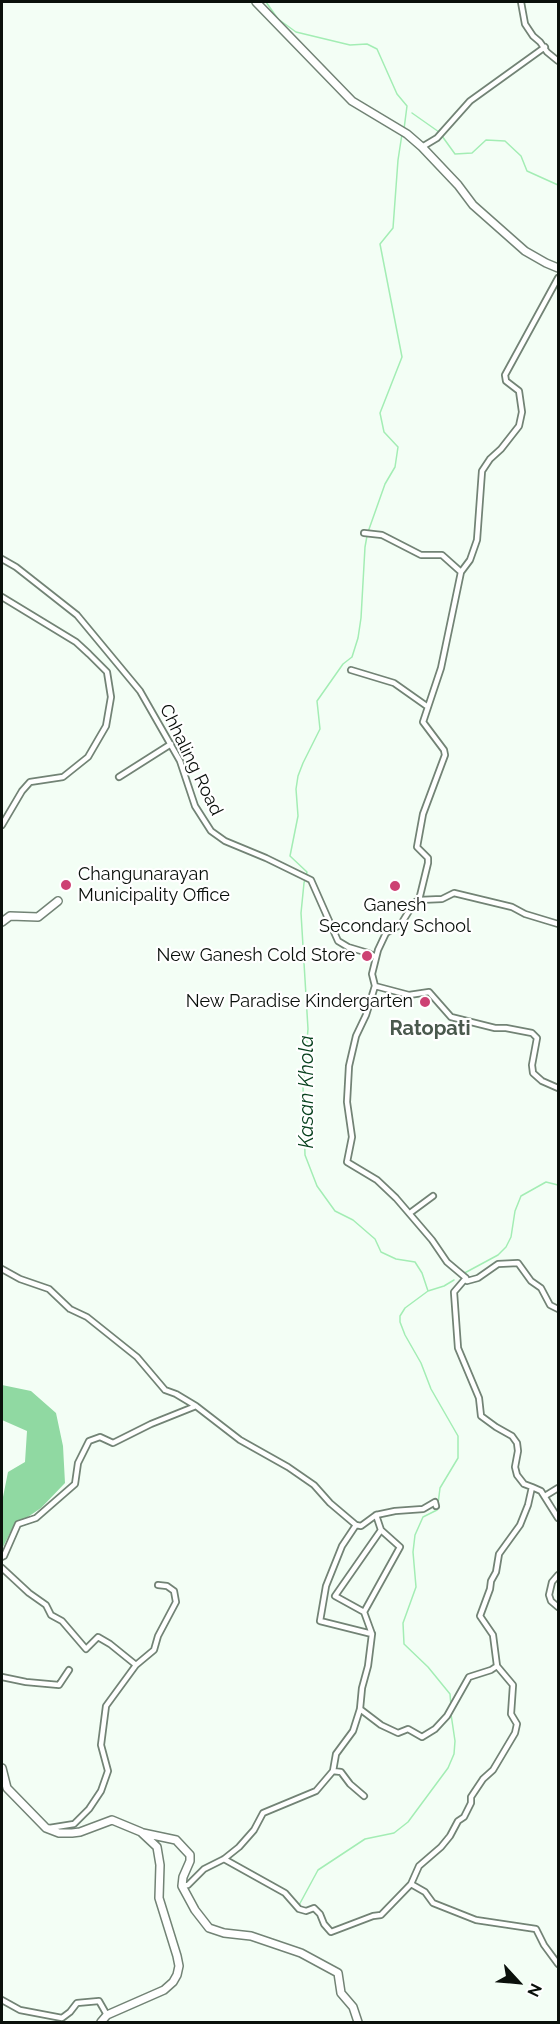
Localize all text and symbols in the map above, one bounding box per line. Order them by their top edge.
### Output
street label: Chhaling Road [155,701,227,819]
place label: Changunarayan Municipality Office [78,864,230,906]
marker: Changunarayan Municipality Office [59,878,73,892]
marker: Ganesh Secondary School [388,879,402,893]
place label: Ganesh Secondary School [319,895,471,938]
place label: New Ganesh Cold Store [156,945,355,967]
marker: New Ganesh Cold Store [360,949,374,963]
place label: New Paradise Kindergarten [186,991,413,1013]
marker: New Paradise Kindergarten [418,995,432,1009]
district label: Ratopati [389,1017,471,1041]
water label: Kasan Khola [295,1035,319,1149]
north arrow [488,1952,548,2012]
text: N [523,1980,546,2000]

